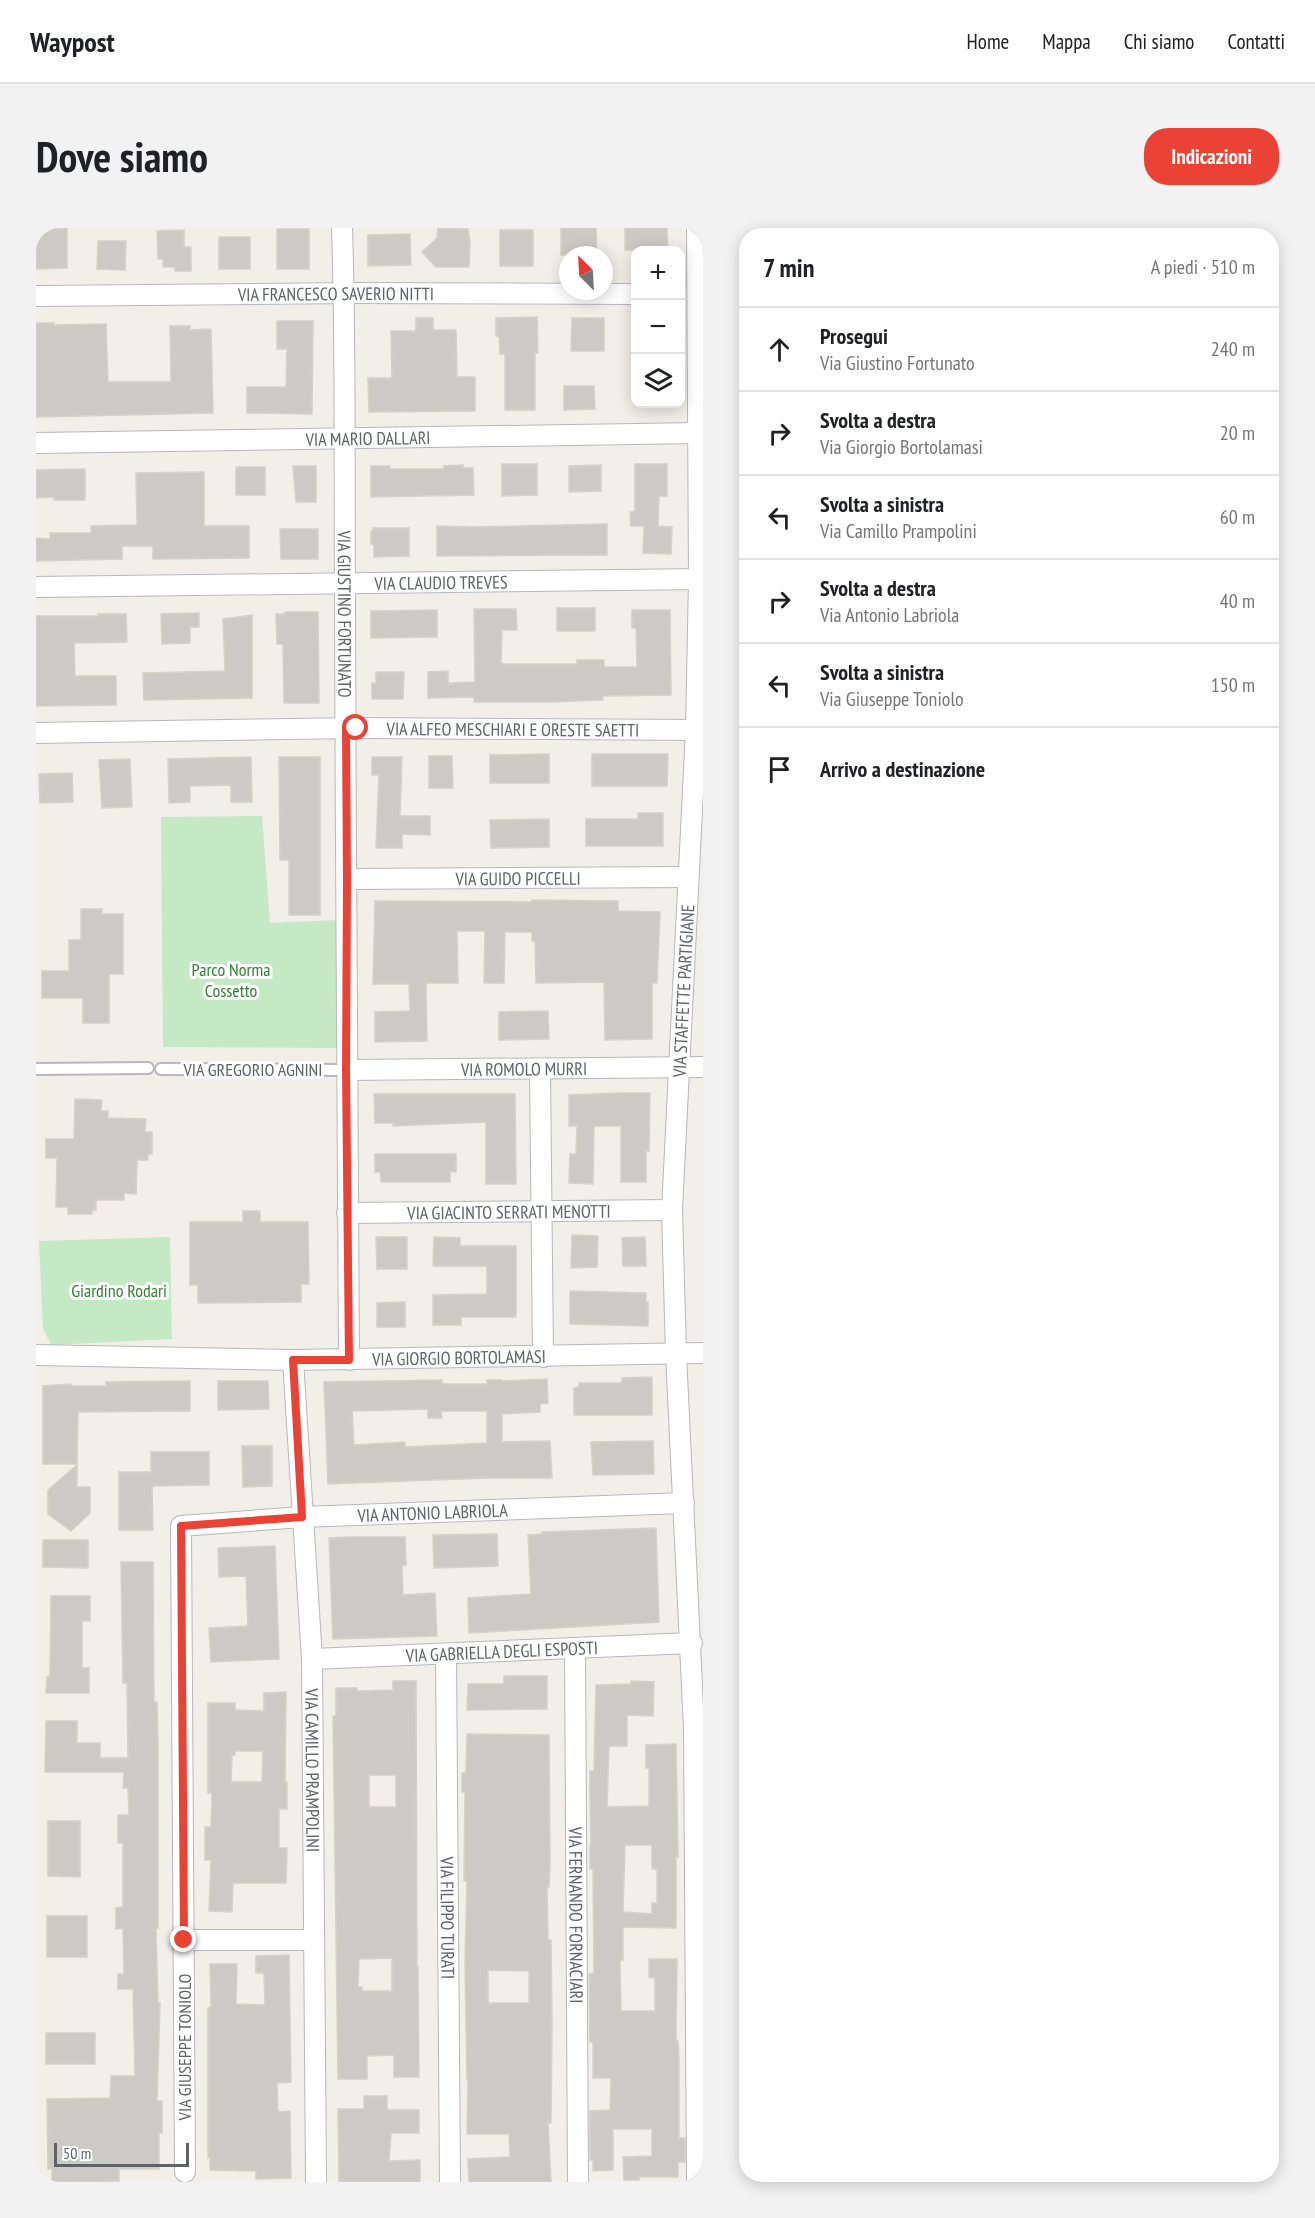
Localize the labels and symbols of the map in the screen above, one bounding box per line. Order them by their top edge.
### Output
north arrow [559,246,613,300]
street label: VIA FRANCESCO SAVERIO NITTI [237,281,434,306]
street label: VIA MARIO DALLARI [304,426,431,450]
street label: VIA GIUSTINO FORTUNATO [333,529,357,698]
street label: VIA CLAUDIO TREVES [373,570,508,594]
route start [342,714,368,740]
street label: VIA ALFEO MESCHIARI E ORESTE SAETTI [386,717,639,741]
street label: VIA GUIDO PICCELLI [454,866,581,890]
street label: VIA STAFFETTE PARTIGIANE [667,904,699,1079]
park label: Parco Norma Cossetto [192,958,270,1002]
street label: VIA ROMOLO MURRI [460,1056,587,1081]
street label: VIA GREGORIO AGNINI [182,1058,323,1081]
street label: VIA GIACINTO SERRATI MENOTTI [406,1199,611,1224]
park label: Giardino Rodari [71,1279,167,1302]
street label: VIA GIORGIO BORTOLAMASI [371,1344,546,1370]
street label: VIA ANTONIO LABRIOLA [356,1498,509,1526]
street label: VIA GABRIELLA DEGLI ESPOSTI [404,1635,598,1667]
street label: VIA CAMILLO PRAMPOLINI [301,1687,325,1852]
street label: VIA FERNANDO FORNACIARI [564,1826,588,2003]
street label: VIA FILIPPO TURATI [436,1856,460,1979]
route end [170,1926,196,1952]
street label: VIA GIUSEPPE TONIOLO [173,1974,196,2121]
scale bar [54,2140,189,2168]

